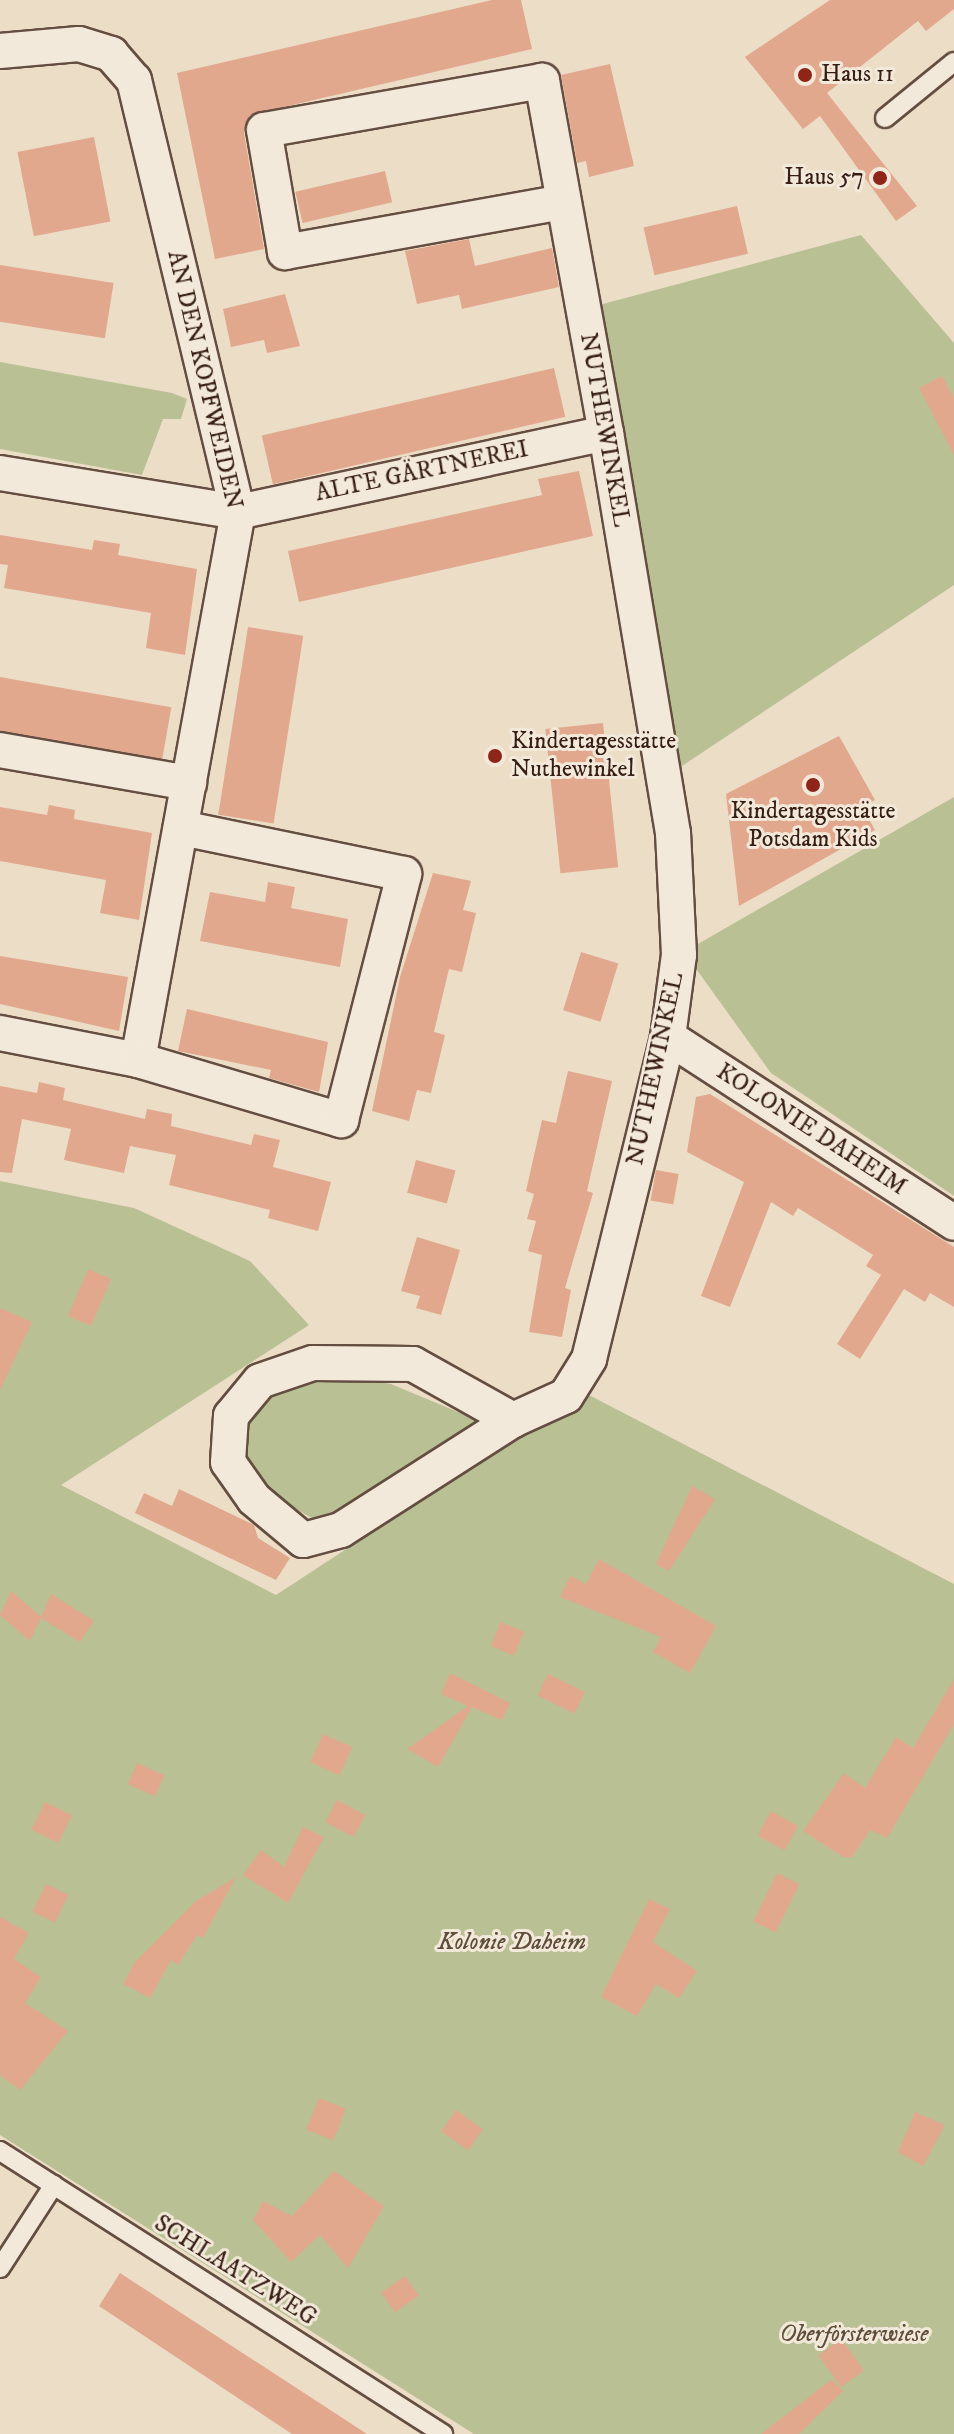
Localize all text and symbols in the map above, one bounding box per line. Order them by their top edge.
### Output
place label: Haus 11 [821,61,894,89]
marker: Haus 11 [796,66,814,84]
place label: Haus 57 [784,164,864,192]
marker: Haus 57 [871,169,889,187]
street label: AN DEN KOPFWEIDEN [160,248,248,512]
street label: NUTHEWINKEL [573,331,635,529]
street label: ALTE GÄRTNEREI [313,435,531,509]
place label: Kindertagesstätte Nuthewinkel [511,728,676,784]
marker: Kindertagesstätte Nuthewinkel [486,747,504,765]
marker: Kindertagesstätte Potsdam Kids [804,776,822,794]
place label: Kindertagesstätte Potsdam Kids [730,798,896,854]
street label: NUTHEWINKEL [622,970,690,1168]
street label: KOLONIE DAHEIM [711,1058,911,1202]
park label: Kolonie Daheim [438,1929,586,1957]
street label: SCHLAATZWEG [149,2210,321,2332]
park label: Oberförsterwiese [780,2321,928,2349]

